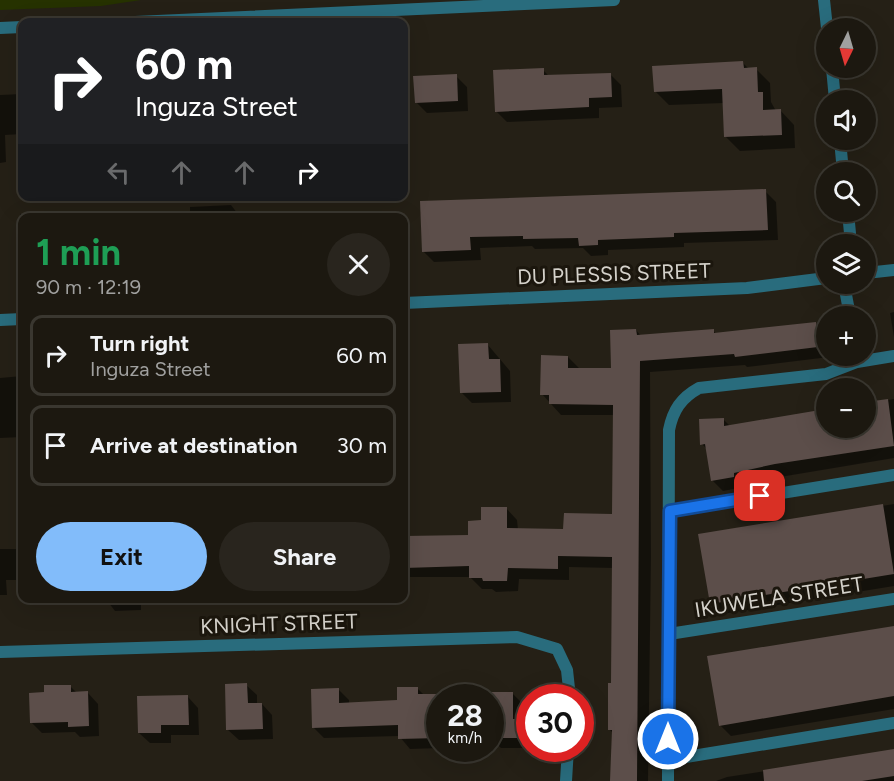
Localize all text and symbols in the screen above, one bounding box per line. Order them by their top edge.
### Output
north arrow [816,18,876,78]
map controls [816,18,876,438]
text: 60 m [135,39,233,90]
icon: right [36,42,114,120]
text: Inguza Street [135,90,298,123]
button: sound [816,90,876,150]
icon: left [102,156,135,189]
icon: ahead [165,156,198,189]
icon: ahead [228,156,261,189]
icon: right [291,156,324,189]
button: search [816,162,876,222]
text: 1 min [36,231,121,274]
button: close [327,233,390,296]
button: layers [816,234,876,294]
street label: DU PLESSIS STREET [517,258,712,289]
text: 90 m · 12:19 [36,275,141,299]
button: + [816,306,876,366]
text: Turn right [90,330,189,357]
icon: right [39,339,72,372]
text: 60 m [336,342,387,369]
text: Inguza Street [90,357,210,381]
button: − [816,378,876,438]
icon: arrive [39,429,72,462]
text: Arrive at destination [90,432,298,459]
text: 30 m [337,432,387,459]
pin [734,470,785,521]
icon: arrive [743,479,776,512]
button: Exit [36,522,207,591]
button: Share [219,522,390,591]
street label: IKUWELA STREET [693,571,865,622]
street label: KNIGHT STREET [200,608,358,639]
speed limit sign: 30 [516,684,594,762]
text: 28 [447,697,483,734]
position arrow [636,707,700,771]
text: km/h [448,729,482,747]

